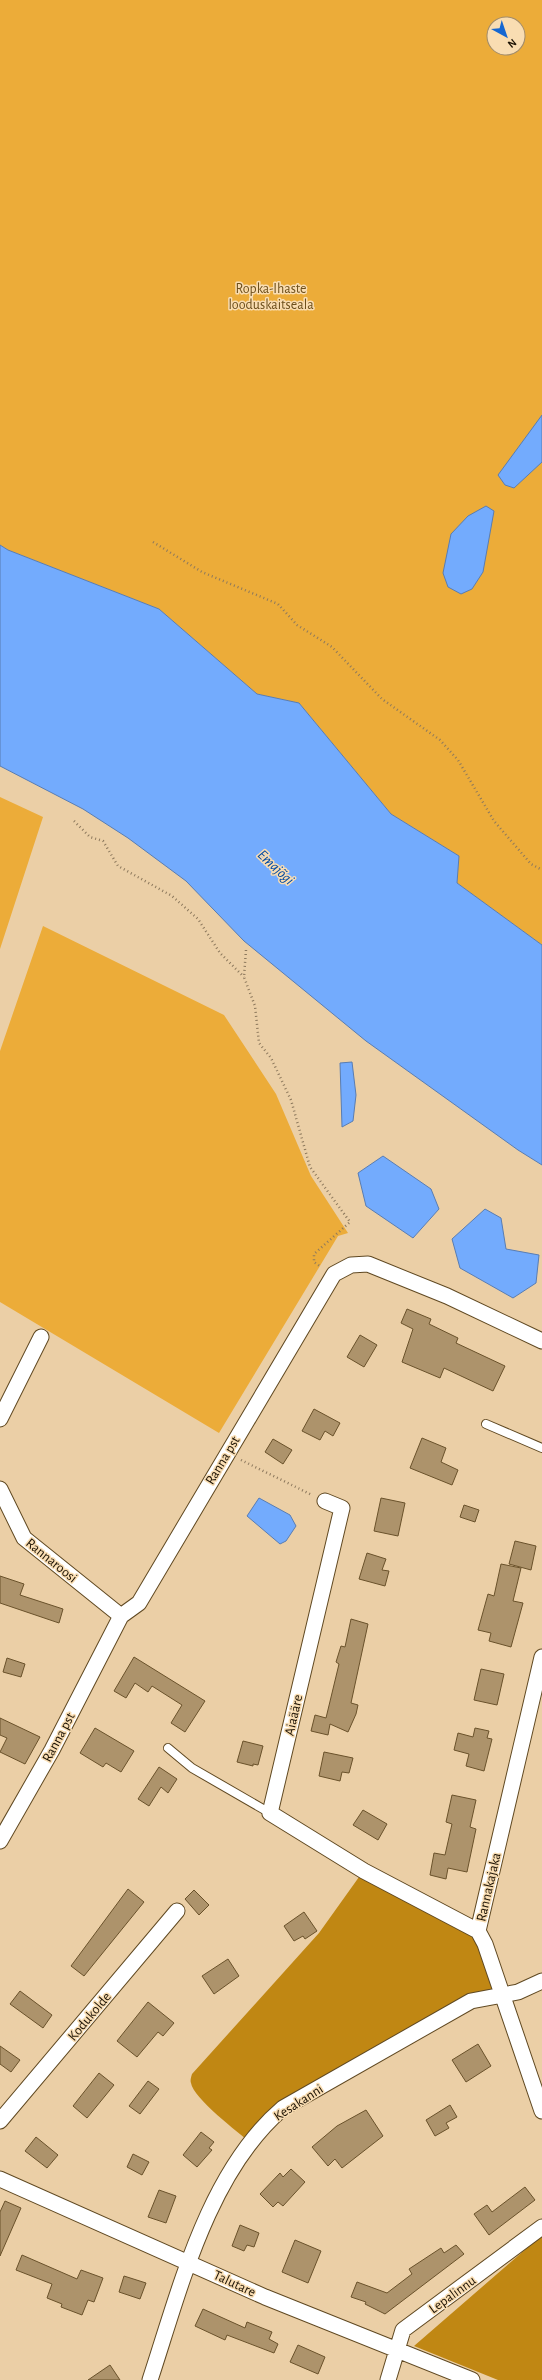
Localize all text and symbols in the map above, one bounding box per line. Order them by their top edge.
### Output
north arrow [486,16,526,56]
text: N [506,37,519,50]
park label: Ropka-Ihaste looduskaitseala [228,282,314,312]
water label: Emajõgi [255,847,297,888]
street label: Ranna pst [203,1433,243,1487]
street label: Rannaroosi [23,1536,80,1585]
street label: Aiaääre [282,1693,305,1737]
street label: Ranna pst [40,1710,78,1764]
street label: Rannakajaka [474,1851,504,1923]
street label: Kodukolde [66,1990,114,2044]
street label: Kesakanni [271,2082,326,2124]
street label: Talutare [211,2268,258,2300]
street label: Lepalinnu [427,2273,479,2316]

